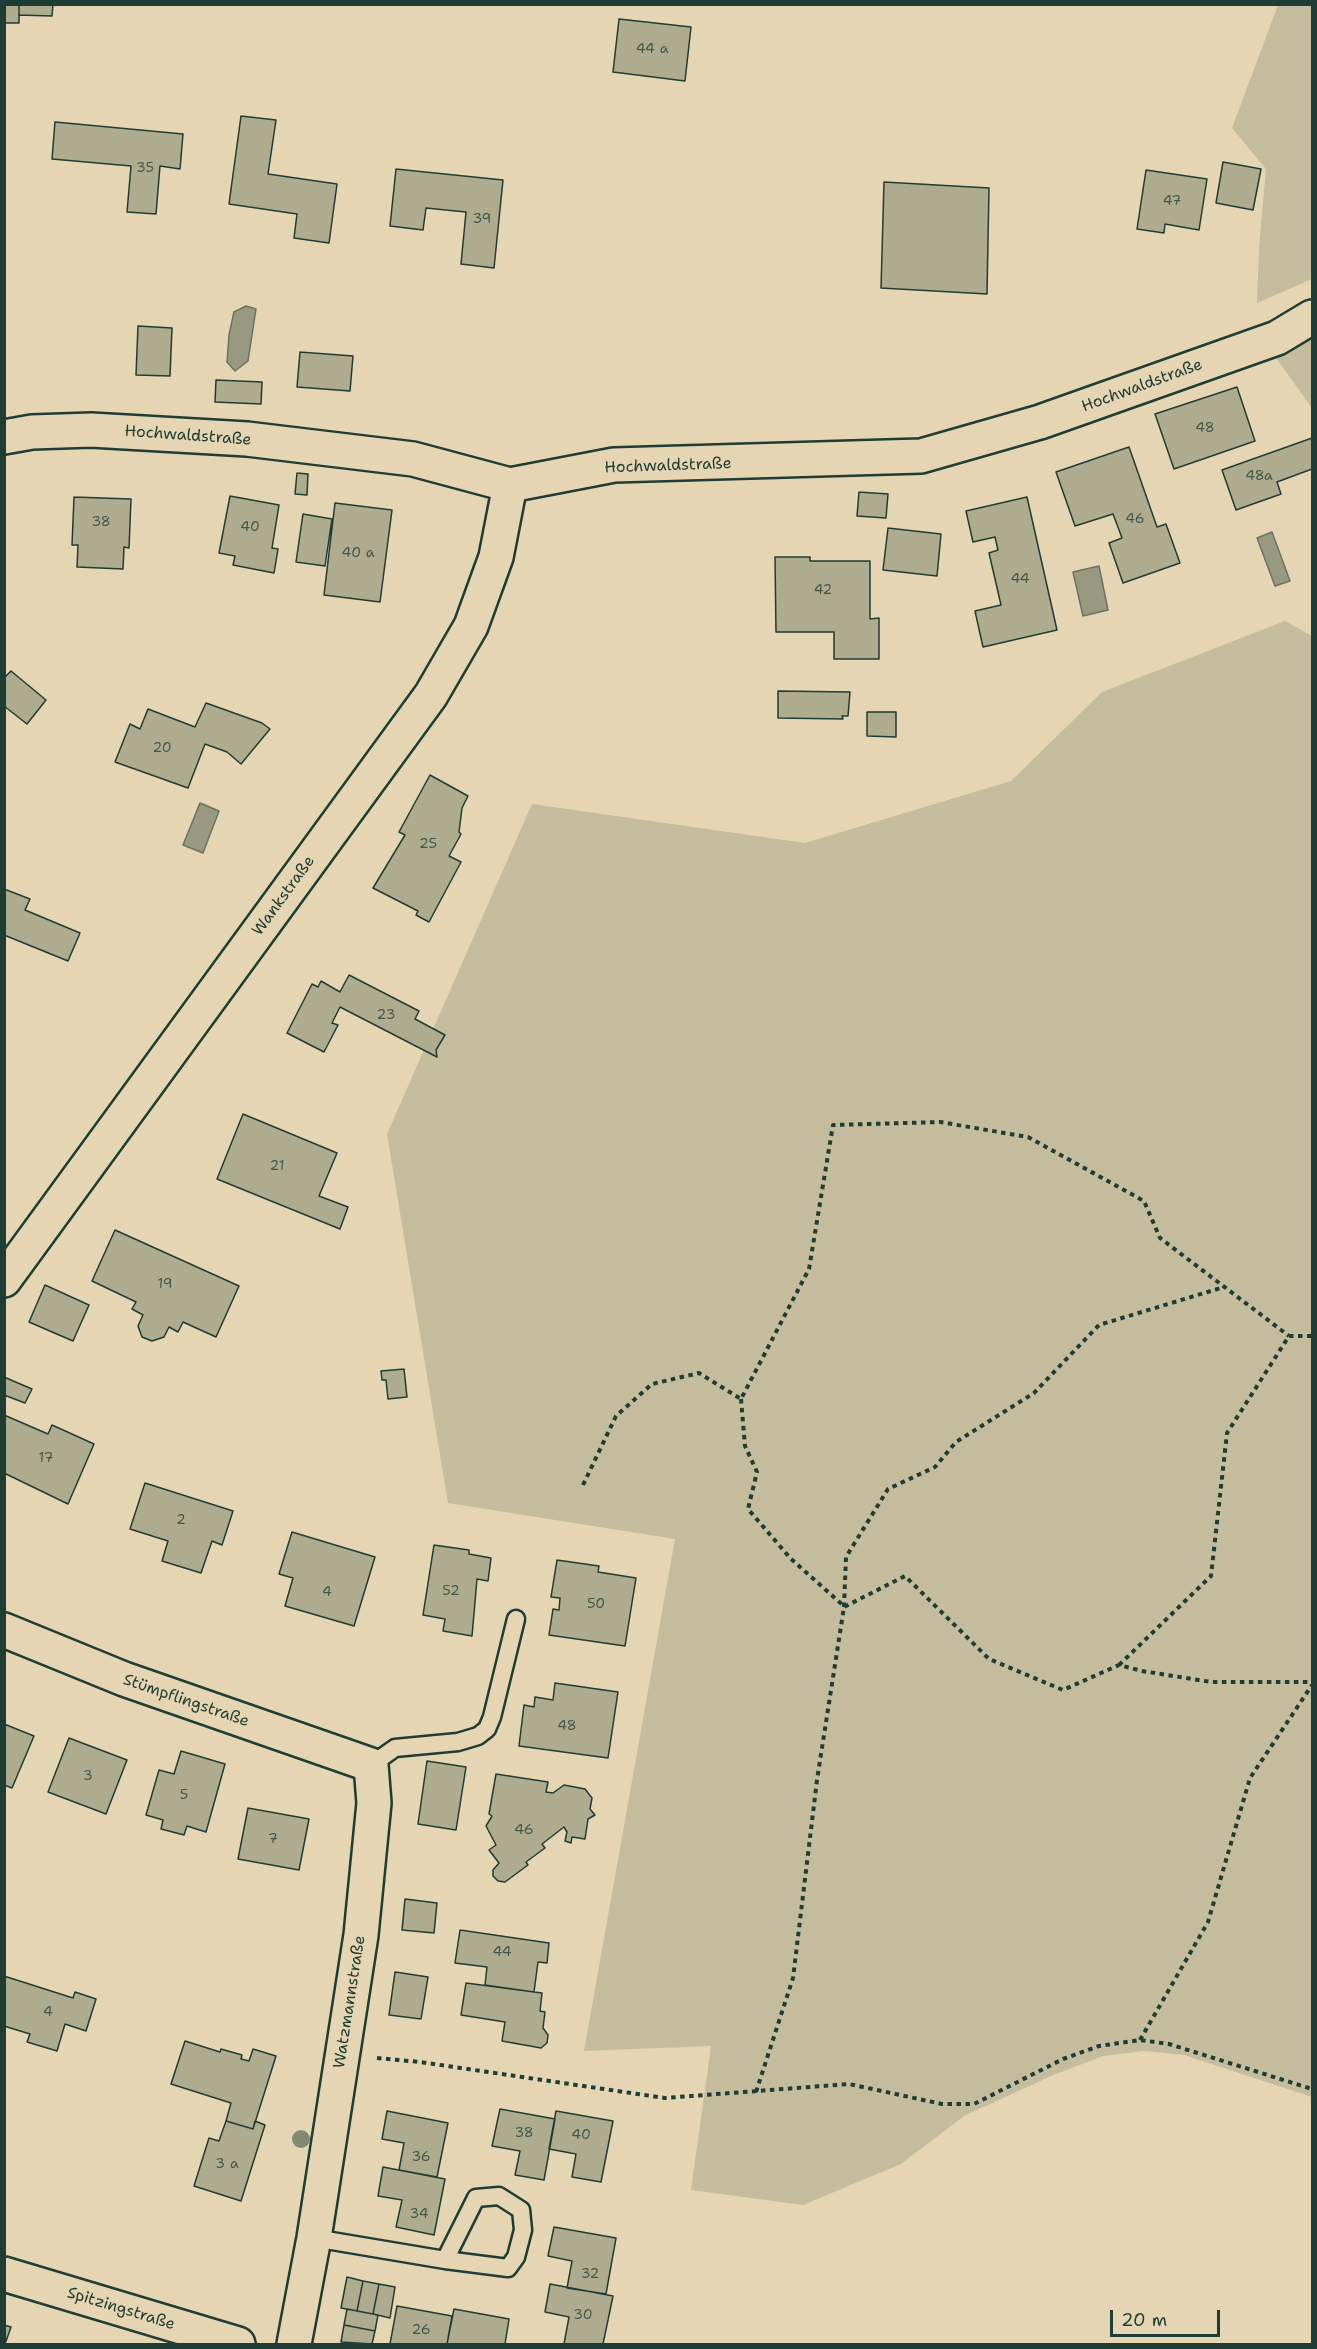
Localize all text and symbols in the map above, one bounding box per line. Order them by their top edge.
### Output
house number: 44 a [636,41,668,57]
house number: 35 [136,160,154,176]
house number: 47 [1163,193,1181,209]
house number: 39 [473,211,491,227]
street label: Hochwaldstraße [1079,355,1205,417]
house number: 48 [1195,420,1215,436]
street label: Hochwaldstraße [124,422,252,450]
street label: Hochwaldstraße [604,454,732,478]
house number: 48a [1245,468,1273,484]
house number: 46 [1125,511,1145,527]
house number: 38 [91,514,111,530]
house number: 40 [240,519,260,535]
house number: 40 a [342,545,374,561]
house number: 44 [1010,571,1030,587]
house number: 42 [814,582,832,598]
house number: 20 [152,740,172,756]
house number: 25 [419,836,437,852]
street label: Wankstraße [249,852,319,940]
house number: 23 [377,1007,395,1023]
house number: 21 [270,1158,284,1174]
house number: 19 [157,1276,173,1292]
house number: 17 [39,1450,53,1466]
house number: 2 [176,1512,186,1528]
house number: 52 [442,1583,460,1599]
house number: 4 [322,1584,332,1600]
house number: 50 [587,1596,605,1612]
street label: Stümpflingstraße [120,1670,252,1732]
house number: 48 [557,1718,577,1734]
house number: 3 [83,1768,93,1784]
house number: 5 [180,1787,188,1803]
house number: 46 [514,1822,534,1838]
house number: 7 [268,1831,278,1847]
street label: Watzmannstraße [330,1934,370,2070]
house number: 44 [492,1944,512,1960]
house number: 4 [43,2004,53,2020]
house number: 38 [514,2125,534,2141]
house number: 40 [571,2127,591,2143]
house number: 36 [411,2149,431,2165]
house number: 3 a [215,2156,239,2172]
house number: 34 [409,2206,429,2222]
house number: 32 [581,2266,599,2282]
street label: Spitzingstraße [65,2283,177,2335]
scale bar [1113,2298,1222,2336]
house number: 30 [573,2307,593,2323]
text: 20 m [1121,2308,1167,2332]
house number: 26 [412,2322,430,2338]

